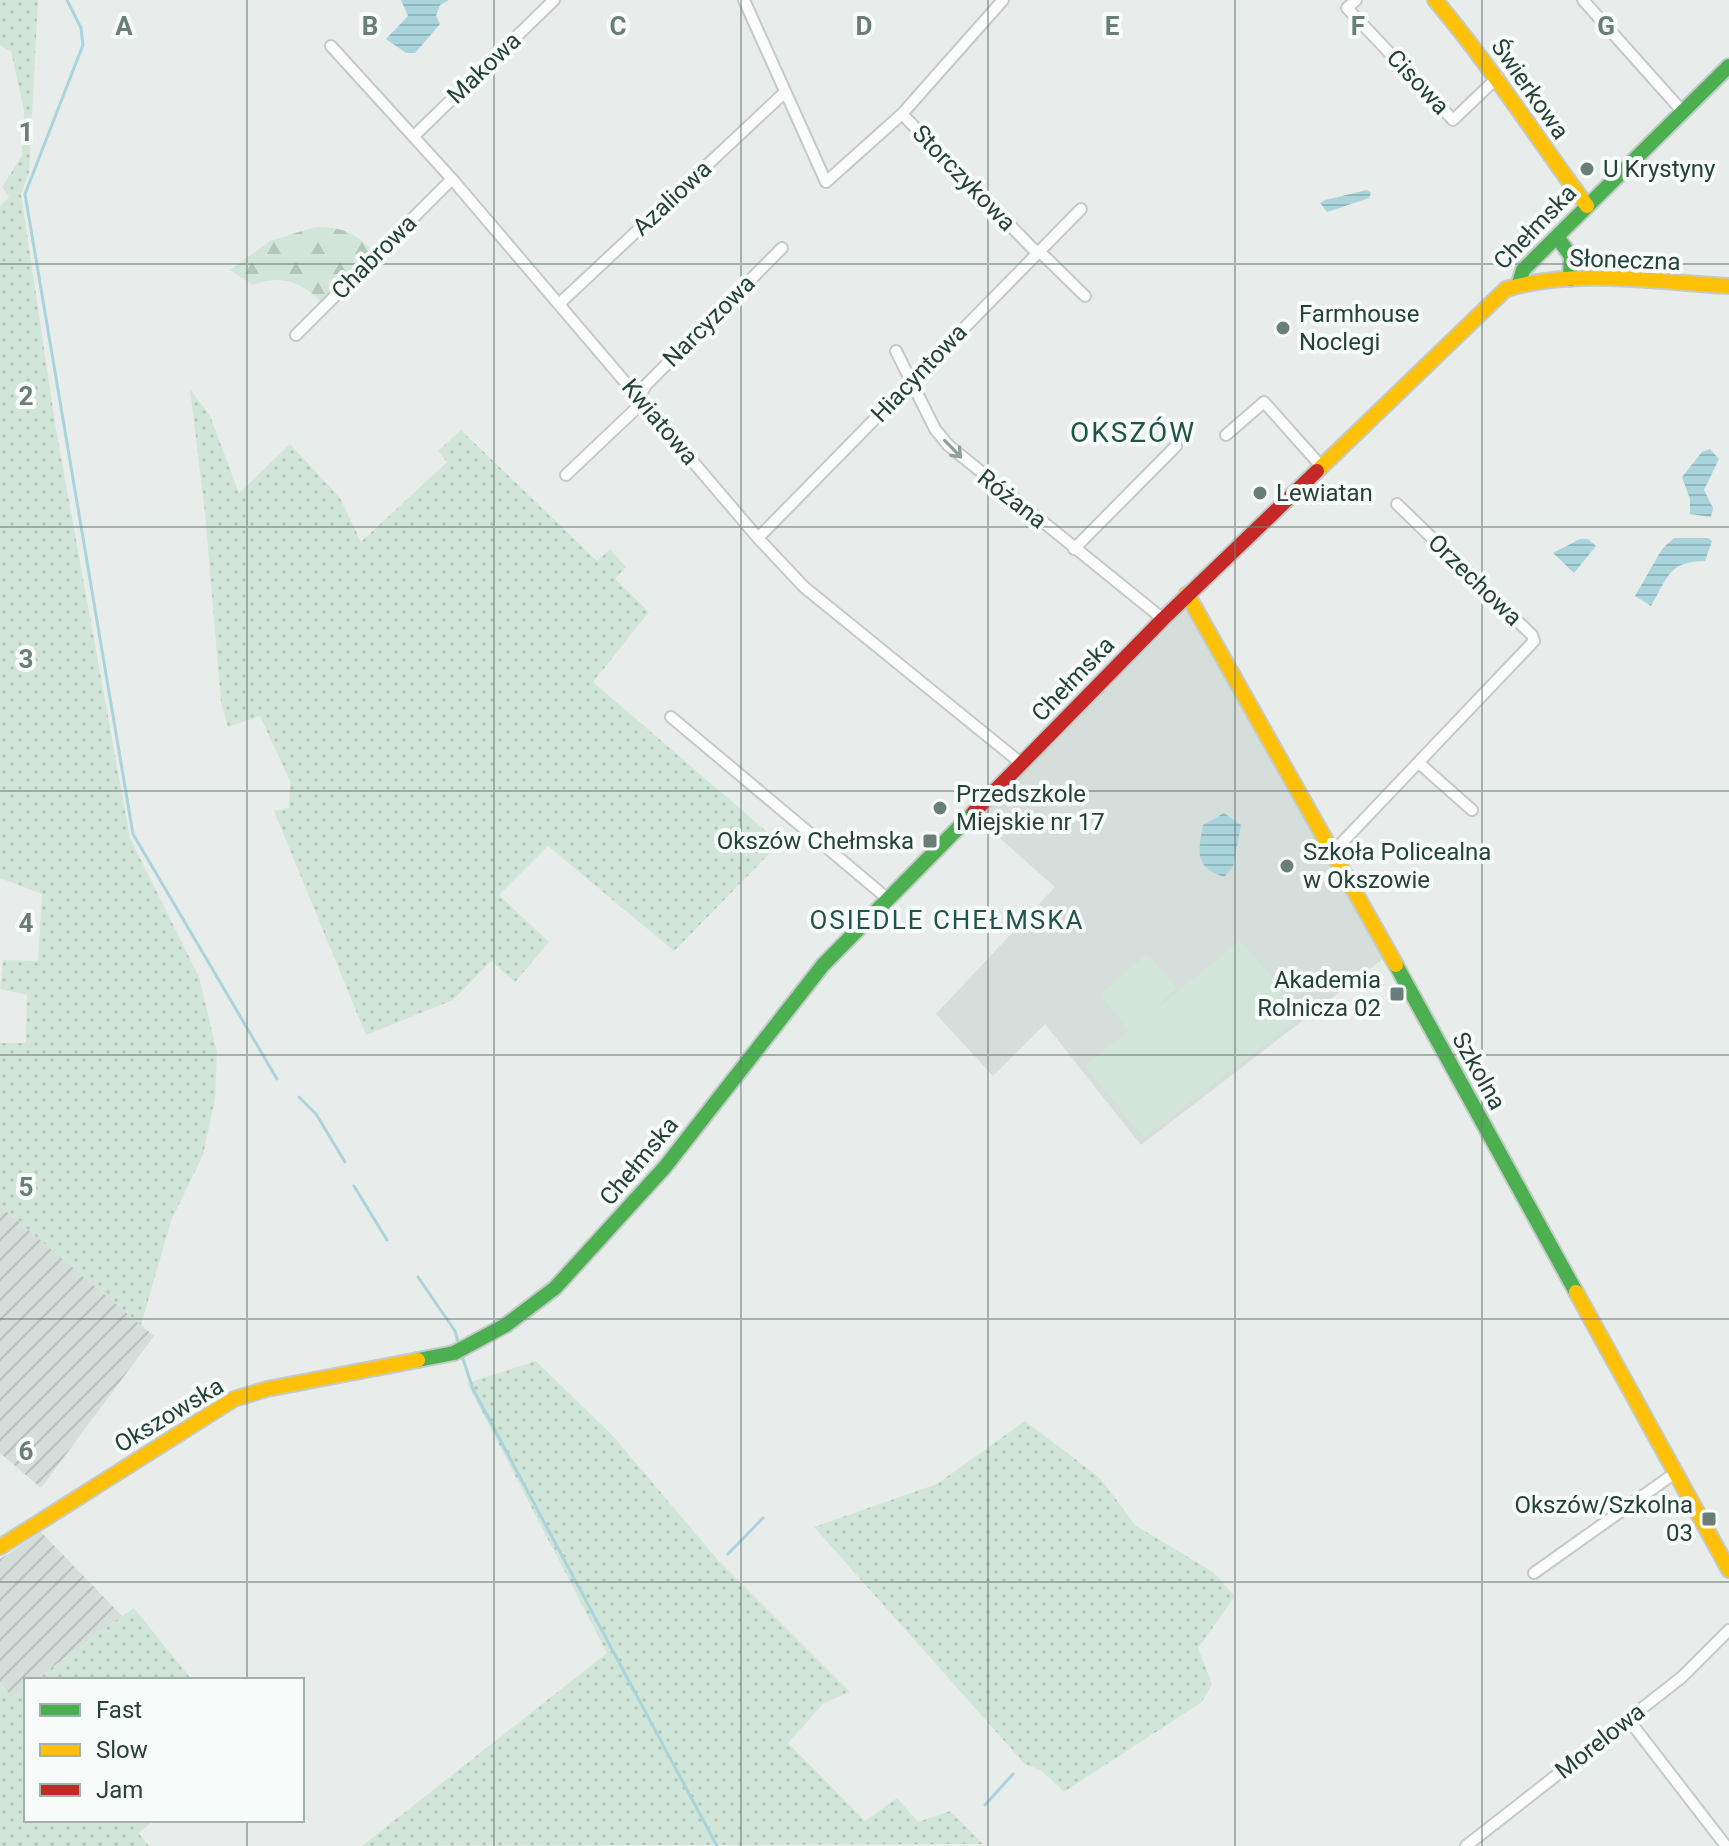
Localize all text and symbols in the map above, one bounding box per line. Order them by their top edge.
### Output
text: A [115,11,133,41]
text: B [362,11,378,41]
text: C [609,11,627,41]
text: D [856,11,872,41]
text: E [1105,11,1120,41]
text: F [1351,11,1365,41]
text: G [1597,11,1615,41]
street label: Makowa [442,26,526,110]
street label: Świerkowa [1485,33,1575,145]
street label: Cisowa [1381,44,1455,120]
text: 1 [19,117,33,147]
street label: Storczykowa [907,119,1021,237]
street label: Azaliowa [627,155,717,241]
place label: U Krystyny [1603,155,1716,183]
marker: U Krystyny [1578,160,1596,178]
street label: Chełmska [1488,179,1582,275]
street label: Chabrowa [326,209,422,305]
street label: Słoneczna [1569,244,1681,276]
street label: Narcyzowa [657,269,761,373]
place label: Farmhouse Noclegi [1299,300,1419,356]
street label: Hiacyntowa [865,318,973,428]
marker: Farmhouse Noclegi [1274,319,1292,337]
street label: Kwiatowa [616,373,704,471]
text: 2 [19,381,33,411]
district label: OKSZÓW [1070,416,1196,449]
one-way arrow [943,439,962,458]
street label: Różana [972,463,1052,535]
place label: Lewiatan [1276,479,1373,507]
marker: Lewiatan [1251,484,1269,502]
street label: Orzechowa [1422,528,1528,632]
street label: Chełmska [1026,631,1120,727]
text: 3 [19,644,33,674]
place label: Przedszkole Miejskie nr 17 [956,780,1105,836]
marker: Przedszkole Miejskie nr 17 [931,799,949,817]
place label: Okszów Chełmska [717,827,914,855]
marker: Okszów Chełmska [921,832,939,850]
place label: Szkoła Policealna w Okszowie [1303,838,1491,894]
marker: Szkoła Policealna w Okszowie [1278,857,1296,875]
district label: OSIEDLE CHEŁMSKA [809,905,1085,935]
text: 4 [19,908,34,938]
place label: Akademia Rolnicza 02 [1257,966,1381,1022]
marker: Akademia Rolnicza 02 [1388,985,1406,1003]
street label: Szkolna [1446,1027,1512,1115]
street label: Chełmska [594,1111,684,1211]
text: 5 [19,1172,33,1202]
street label: Okszowska [109,1372,229,1458]
text: 6 [19,1436,34,1466]
place label: Okszów/Szkolna 03 [1514,1491,1693,1547]
marker: Okszów/Szkolna 03 [1700,1510,1718,1528]
legend [24,1678,304,1822]
text: Fast [96,1696,142,1724]
street label: Morelowa [1550,1697,1650,1785]
text: Slow [96,1736,148,1764]
text: Jam [96,1776,143,1804]

